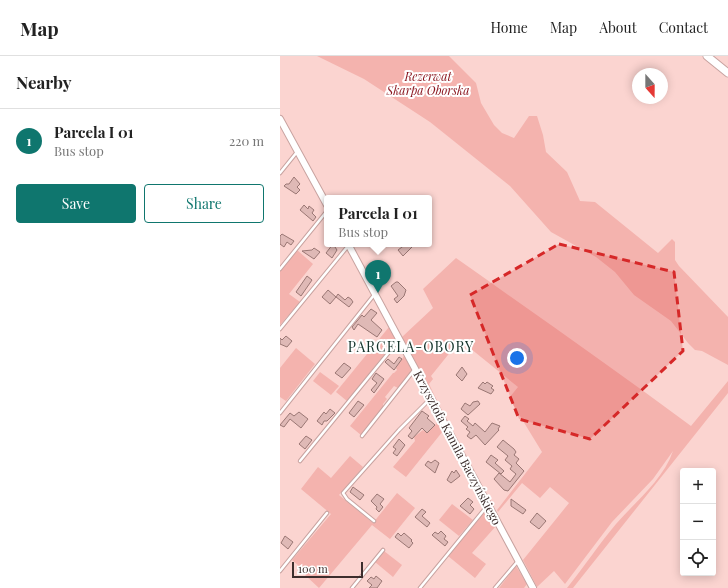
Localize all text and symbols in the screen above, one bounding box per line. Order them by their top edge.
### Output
text: Map [20,15,59,41]
text: Home [490,18,528,37]
text: Map [550,18,577,37]
text: About [599,18,637,37]
text: Contact [659,18,708,37]
park label: Rezerwat Skarpa Oborska [386,68,469,98]
north arrow [632,68,668,104]
text: Nearby [16,71,71,93]
text: Parcela I 01 [54,122,133,142]
text: 1 [27,132,31,149]
text: 220 m [229,132,264,149]
text: Bus stop [54,142,104,159]
button: Save [16,184,136,223]
button: Share [144,184,264,223]
popup [324,195,432,247]
text: Parcela I 01 [338,203,418,223]
text: Bus stop [338,223,388,240]
pin: 1 [365,260,391,293]
district label: PARCELA-OBORY [348,337,474,356]
your location [507,348,527,368]
street label: Krzysztofa Kamila Baczyńskiego [410,368,506,528]
map controls [680,468,716,576]
button: + [680,468,716,504]
button: − [680,504,716,540]
button: locate [680,540,716,576]
scale bar [292,560,363,579]
text: 100 m [298,561,328,576]

